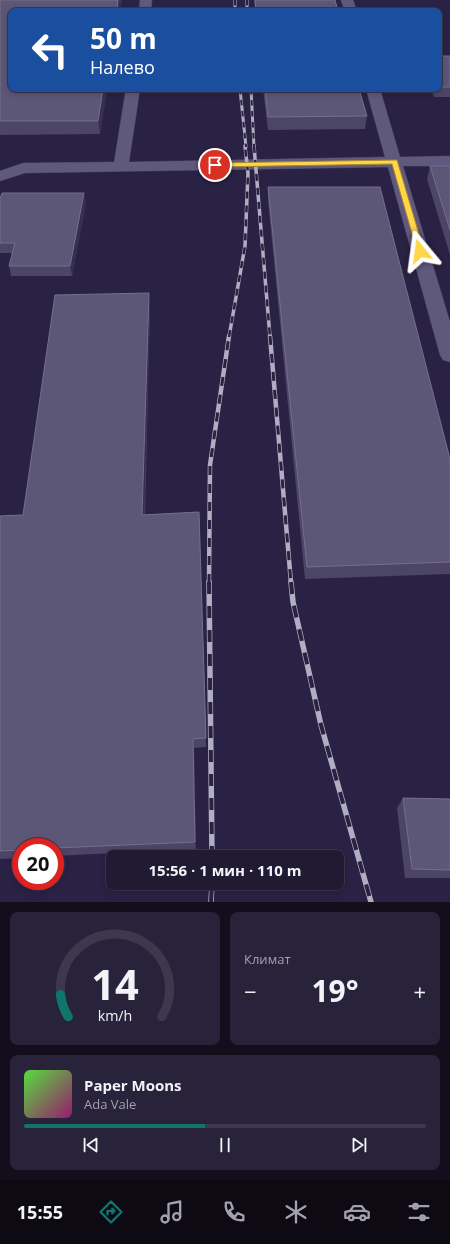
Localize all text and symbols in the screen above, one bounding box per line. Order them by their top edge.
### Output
text: 50 m [90,19,157,57]
icon: left [24,24,76,76]
text: Налево [90,55,155,79]
pin [198,148,232,182]
icon: arrive [204,154,226,176]
position arrow [399,230,441,272]
speed limit sign: 20 [12,838,64,890]
text: 15:56 · 1 мин · 110 m [149,860,301,880]
text: Климат [244,950,291,968]
text: 14 [91,955,139,1011]
text: 19° [311,970,359,1011]
text: − [244,976,257,1006]
text: + [413,976,426,1006]
text: km/h [98,1005,132,1024]
text: Paper Moons [84,1075,182,1095]
text: Ada Vale [84,1095,136,1113]
icon: previous [80,1134,102,1156]
icon: pause [214,1134,236,1156]
icon: next [348,1134,370,1156]
icon: directions [97,1198,125,1226]
icon: music [158,1198,186,1226]
icon: phone [220,1198,248,1226]
icon: climate [282,1198,310,1226]
icon: car [343,1198,371,1226]
icon: filters [405,1198,433,1226]
text: 15:55 [17,1200,63,1224]

